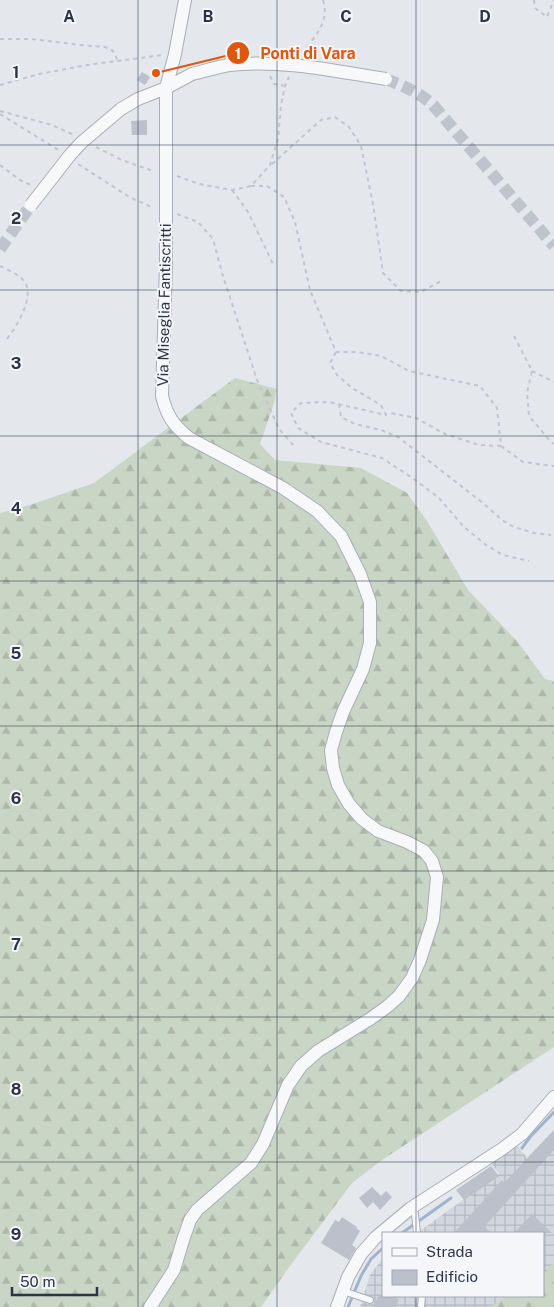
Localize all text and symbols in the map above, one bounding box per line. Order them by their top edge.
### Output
text: A [63,7,75,26]
text: B [203,7,214,26]
text: C [340,7,352,26]
text: D [479,7,491,26]
callout: Ponti di Vara [226,38,366,69]
text: Ponti di Vara [260,44,356,63]
text: 1 [235,45,241,62]
text: 1 [13,63,19,82]
text: 2 [11,209,21,228]
street label: Via Miseglia Fantiscritti [154,223,174,387]
text: 3 [11,354,21,373]
text: 4 [11,499,22,518]
text: 5 [11,644,22,663]
text: 6 [11,789,21,808]
text: 7 [11,935,21,954]
text: 8 [11,1080,22,1099]
text: 9 [11,1225,21,1244]
legend [382,1232,544,1297]
text: Strada [426,1243,473,1260]
scale bar [12,1264,98,1296]
text: Edificio [426,1268,478,1285]
text: 50 m [20,1273,55,1290]

